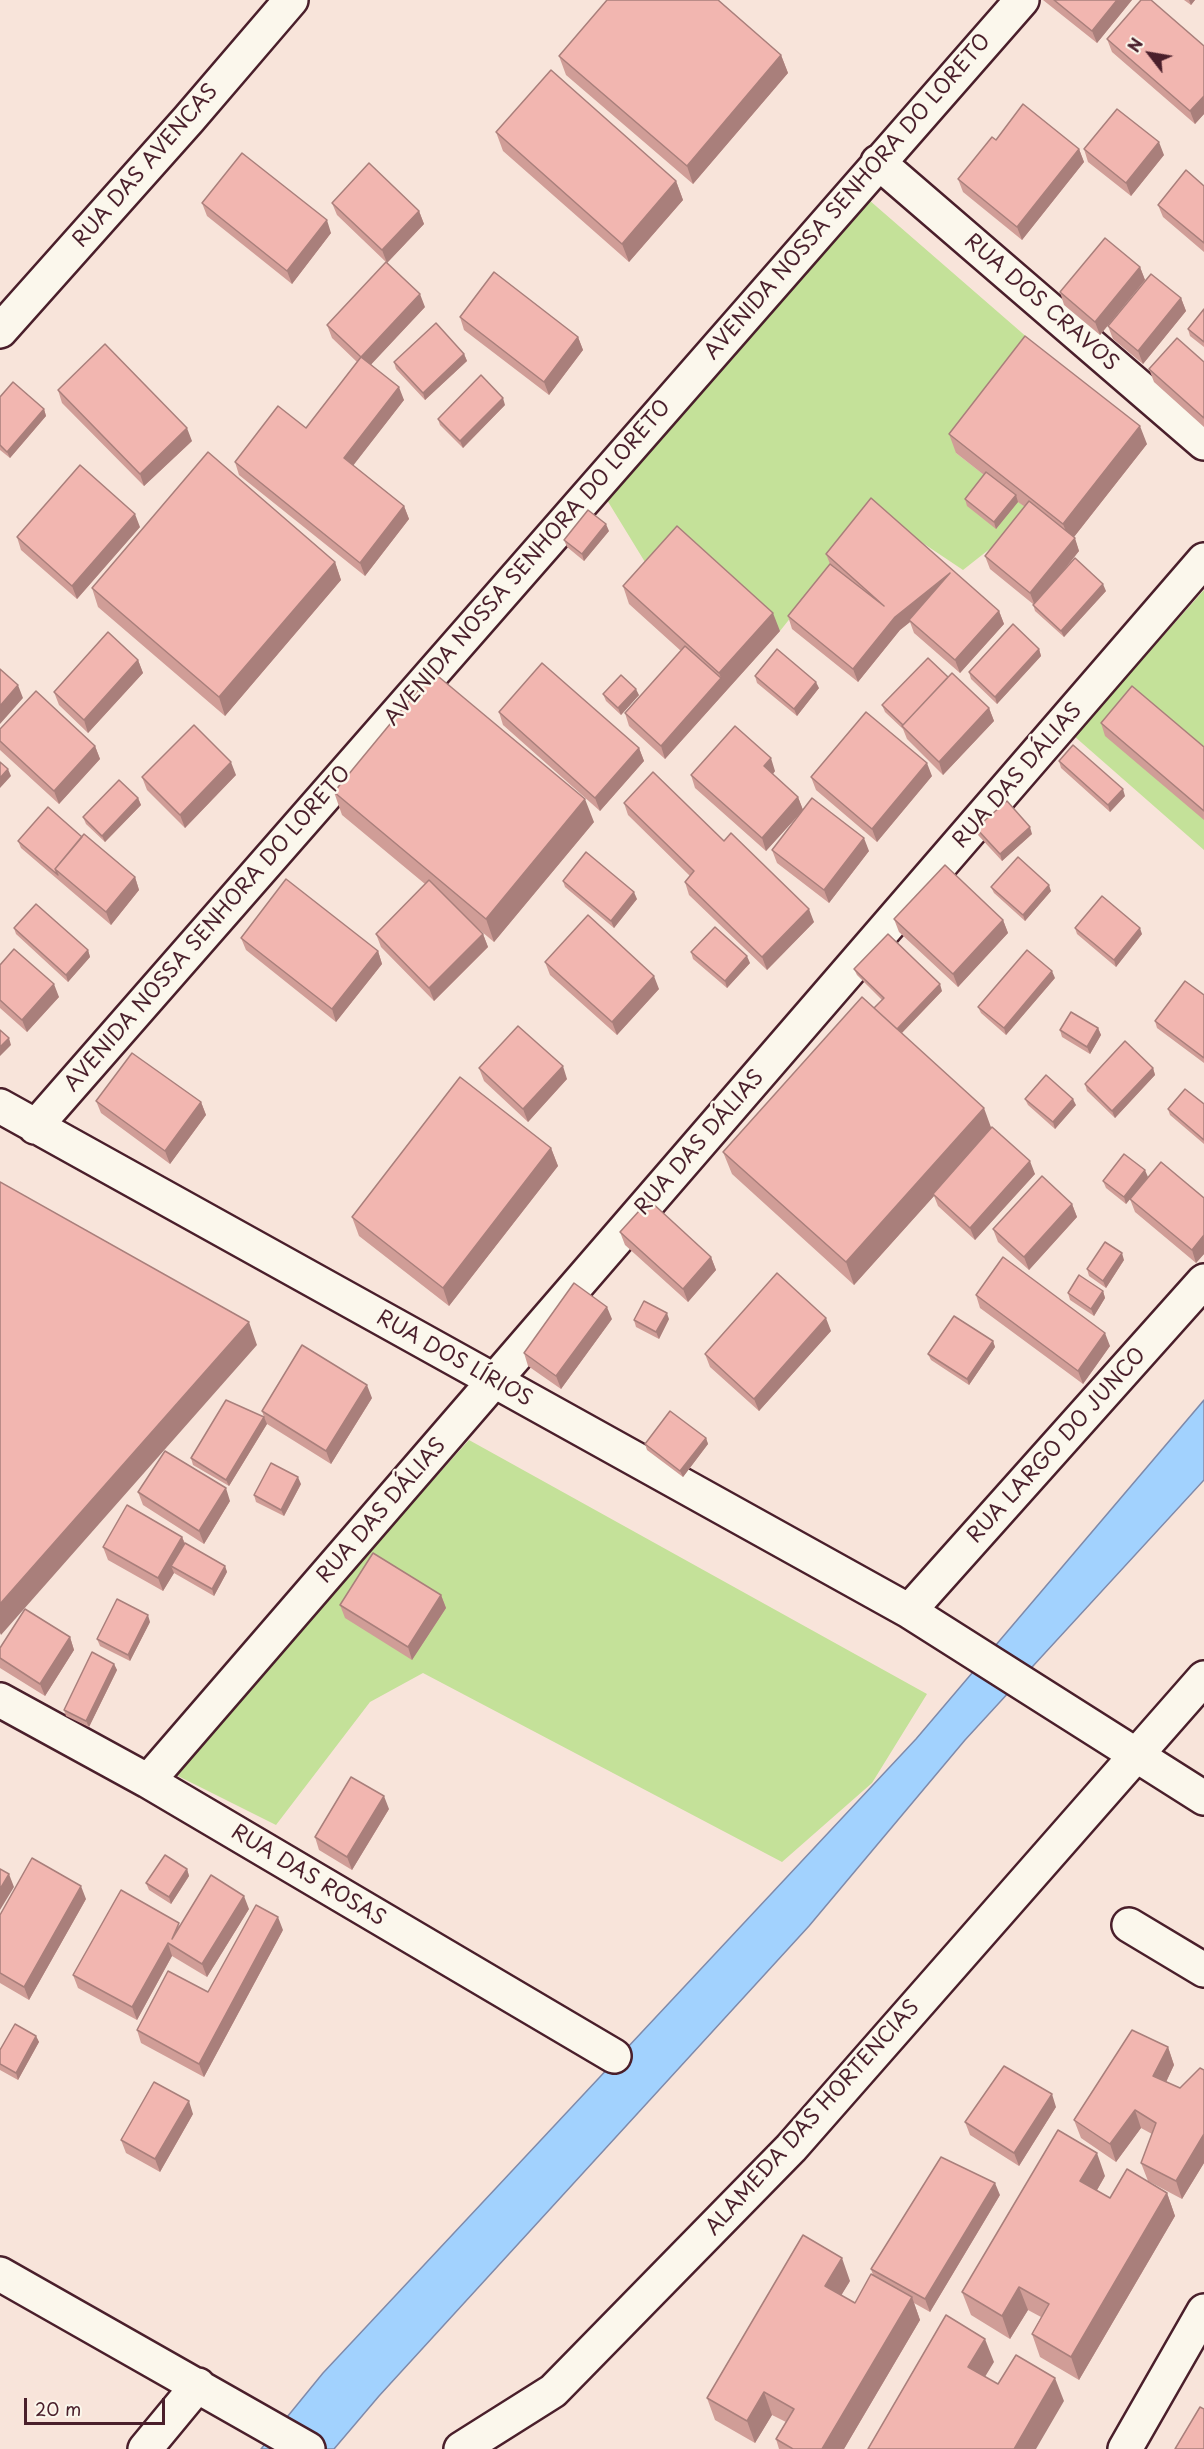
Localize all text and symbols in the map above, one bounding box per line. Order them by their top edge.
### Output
north arrow [1120,24,1180,84]
street label: AVENIDA NOSSA SENHORA DO LORETO [700,29,996,365]
text: N [1121,33,1148,56]
street label: RUA DAS AVENCAS [68,79,224,253]
street label: RUA DOS CRAVOS [959,229,1123,377]
street label: AVENIDA NOSSA SENHORA DO LORETO [380,395,676,731]
street label: RUA DAS DÁLIAS [948,698,1088,854]
street label: AVENIDA NOSSA SENHORA DO LORETO [60,761,356,1097]
street label: RUA DAS DÁLIAS [630,1065,770,1221]
street label: RUA DOS LÍRIOS [372,1306,536,1412]
street label: RUA LARGO DO JUNCO [963,1343,1151,1549]
street label: RUA DAS DÁLIAS [312,1433,452,1589]
street label: RUA DAS ROSAS [226,1820,390,1932]
street label: ALAMEDA DAS HORTENCIAS [701,1995,925,2241]
scale bar [27,2386,168,2424]
text: 20 m [35,2395,81,2422]

